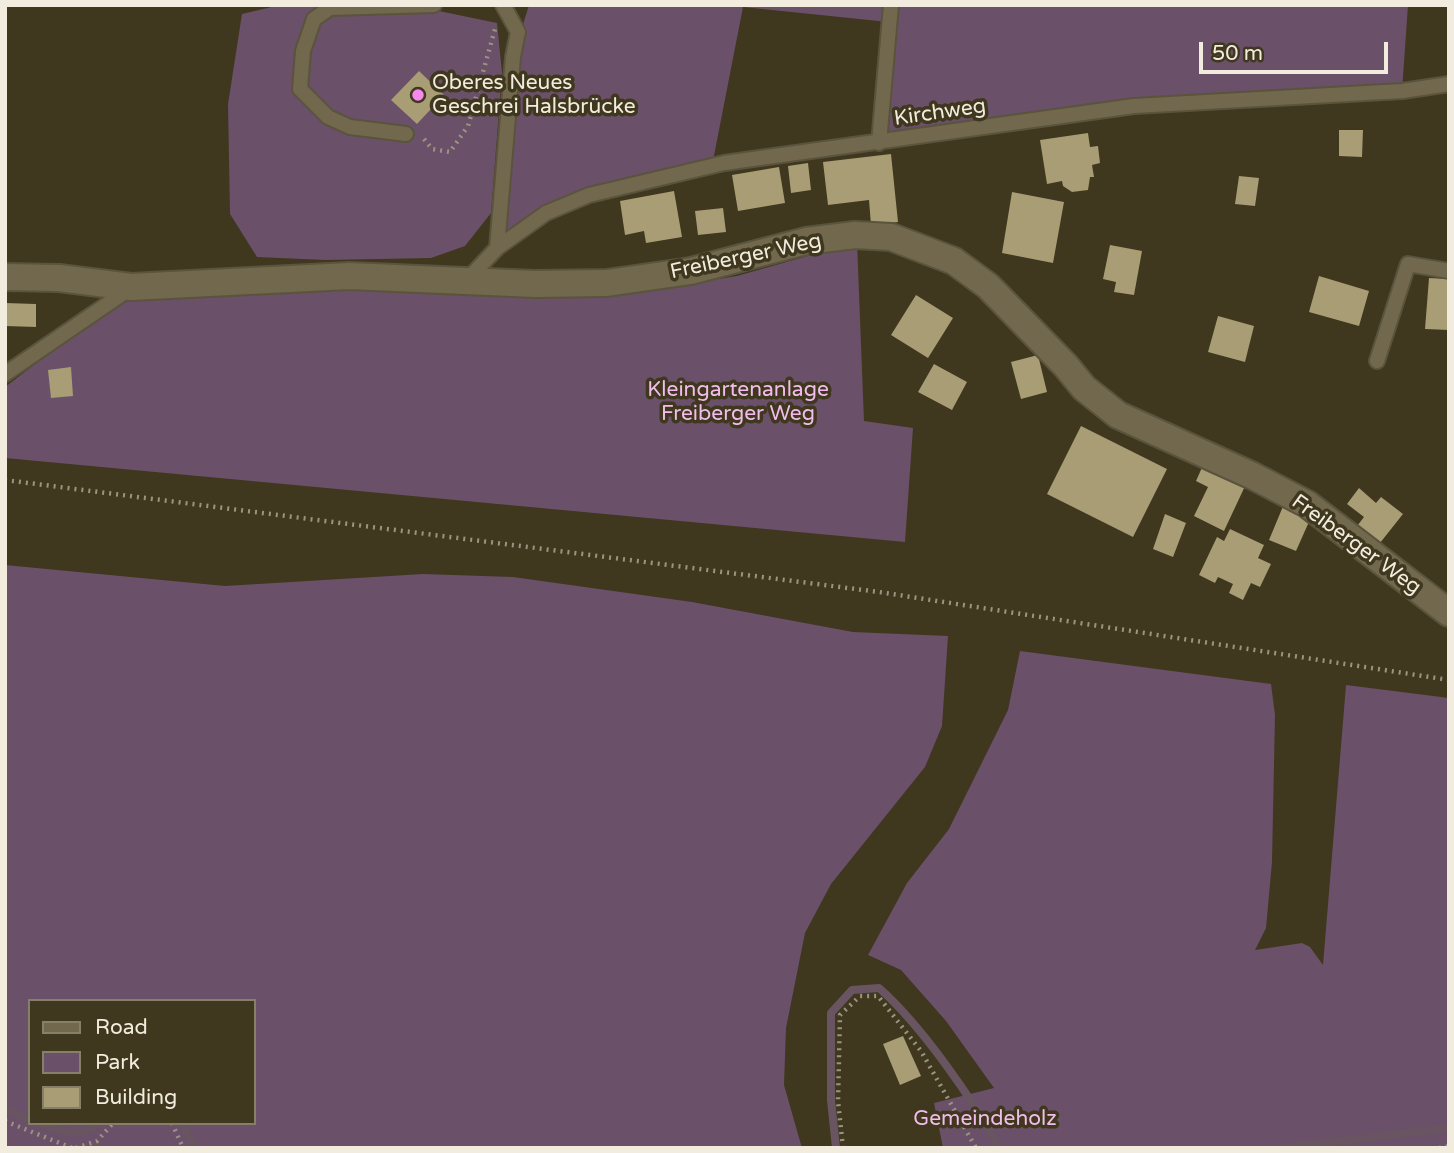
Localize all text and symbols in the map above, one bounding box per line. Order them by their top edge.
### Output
scale bar [1202,28,1391,72]
text: 50 m [1212,41,1263,66]
place label: Oberes Neues Geschrei Halsbrücke [432,70,636,120]
marker: Oberes Neues Geschrei Halsbrücke [410,87,426,103]
street label: Kirchweg [892,94,988,132]
street label: Freiberger Weg [668,229,824,285]
park label: Kleingartenanlage Freiberger Weg [647,377,829,427]
street label: Freiberger Weg [1286,490,1426,600]
legend [28,999,256,1125]
text: Road [95,1015,148,1040]
text: Park [95,1050,140,1075]
text: Building [95,1085,177,1110]
park label: Gemeindeholz [913,1106,1057,1132]

